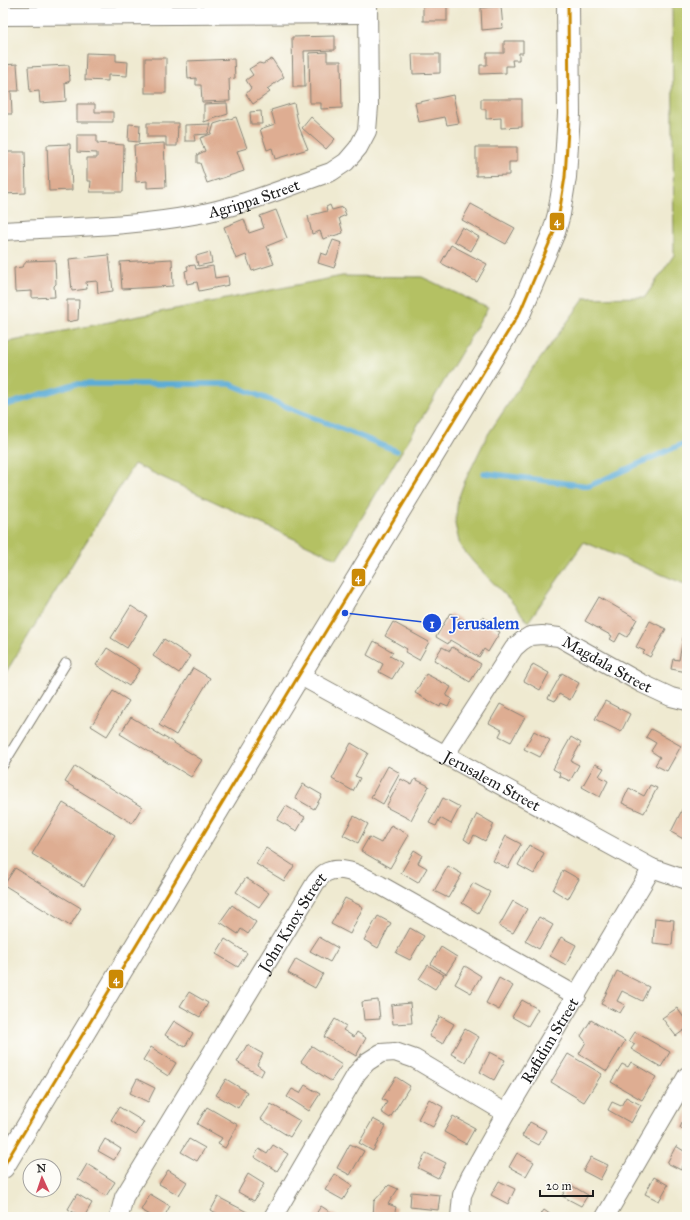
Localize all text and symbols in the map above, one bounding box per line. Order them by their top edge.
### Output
street label: Agrippa Street [205,175,302,222]
line badge: 4 [549,212,565,231]
text: 4 [554,215,561,229]
line badge: 4 [351,568,366,587]
text: 4 [355,571,362,585]
callout: Jerusalem [422,609,527,638]
text: Jerusalem [449,613,520,634]
text: 1 [430,617,435,631]
street label: Magdala Street [559,632,655,697]
street label: Jerusalem Street [438,746,544,815]
street label: John Knox Street [253,868,331,978]
line badge: 4 [108,969,124,989]
text: 4 [113,973,120,987]
street label: Rafidim Street [517,994,583,1087]
north arrow [22,1158,62,1198]
text: N [36,1162,47,1175]
scale bar [540,1172,593,1198]
text: 20 m [546,1179,572,1193]

